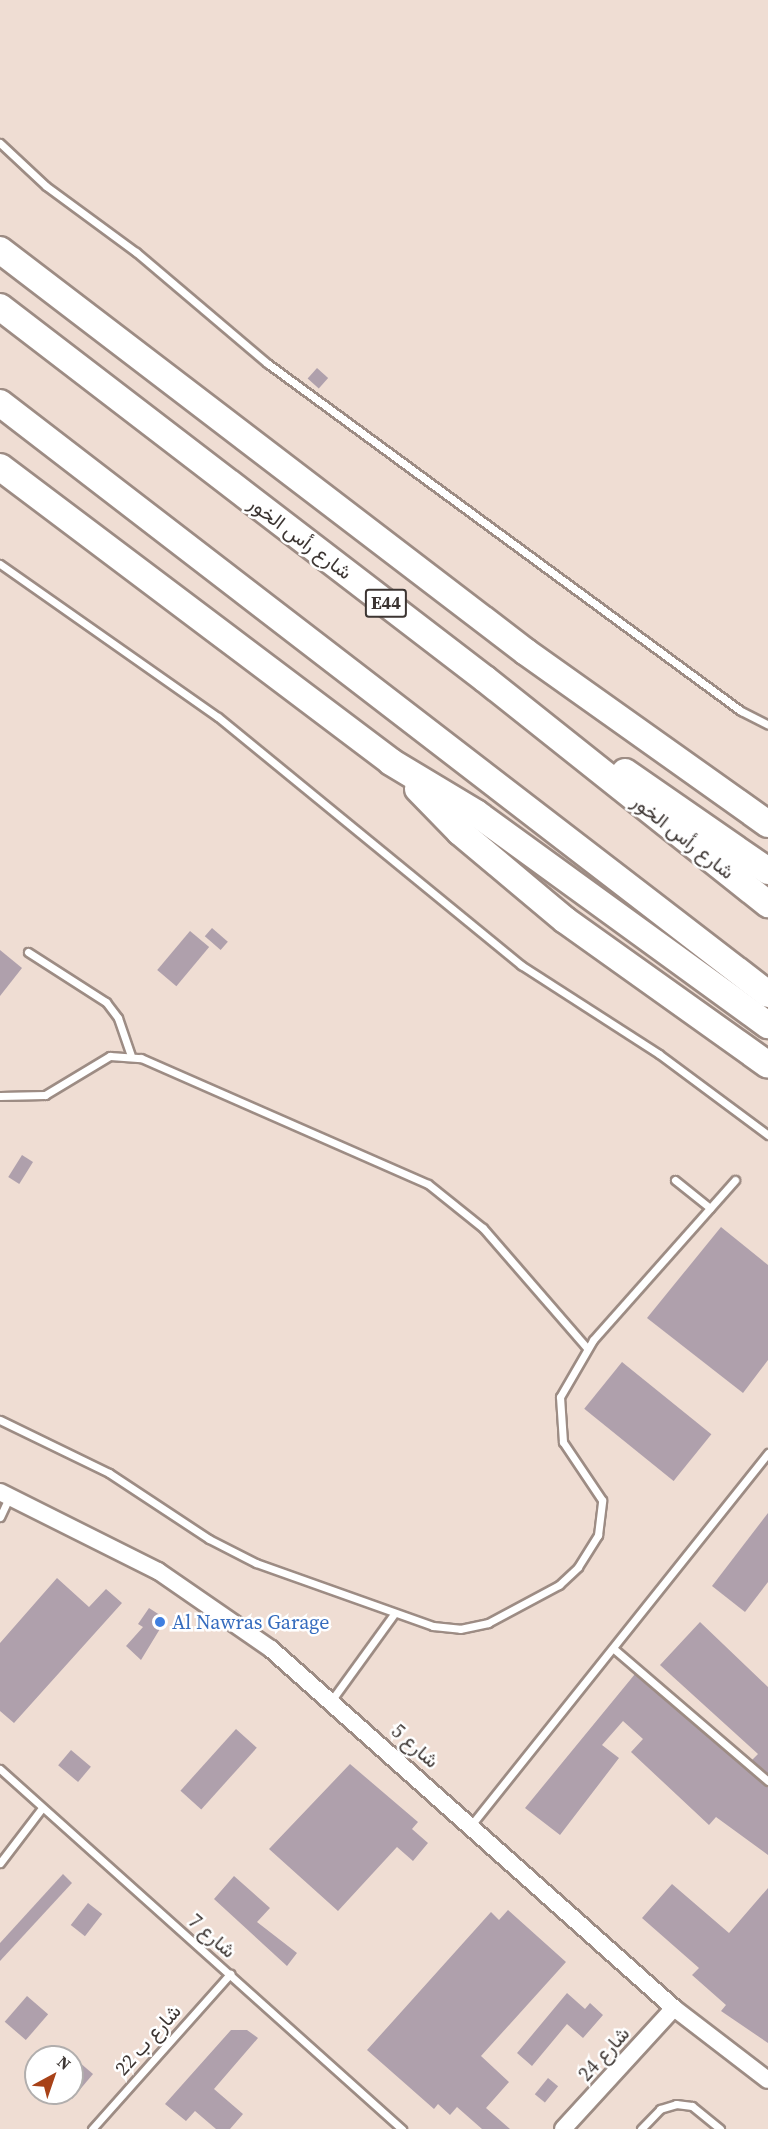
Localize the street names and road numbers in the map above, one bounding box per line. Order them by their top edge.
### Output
street label: شارع رأس الخور [244,491,356,585]
road number: E44 [364,588,408,618]
street label: شارع رأس الخور [627,790,739,884]
street label: شارع 5 [386,1719,444,1773]
street label: شارع 7 [183,1909,241,1963]
street label: شارع ب 22 [110,2000,186,2080]
street label: شارع 24 [573,2022,635,2086]

